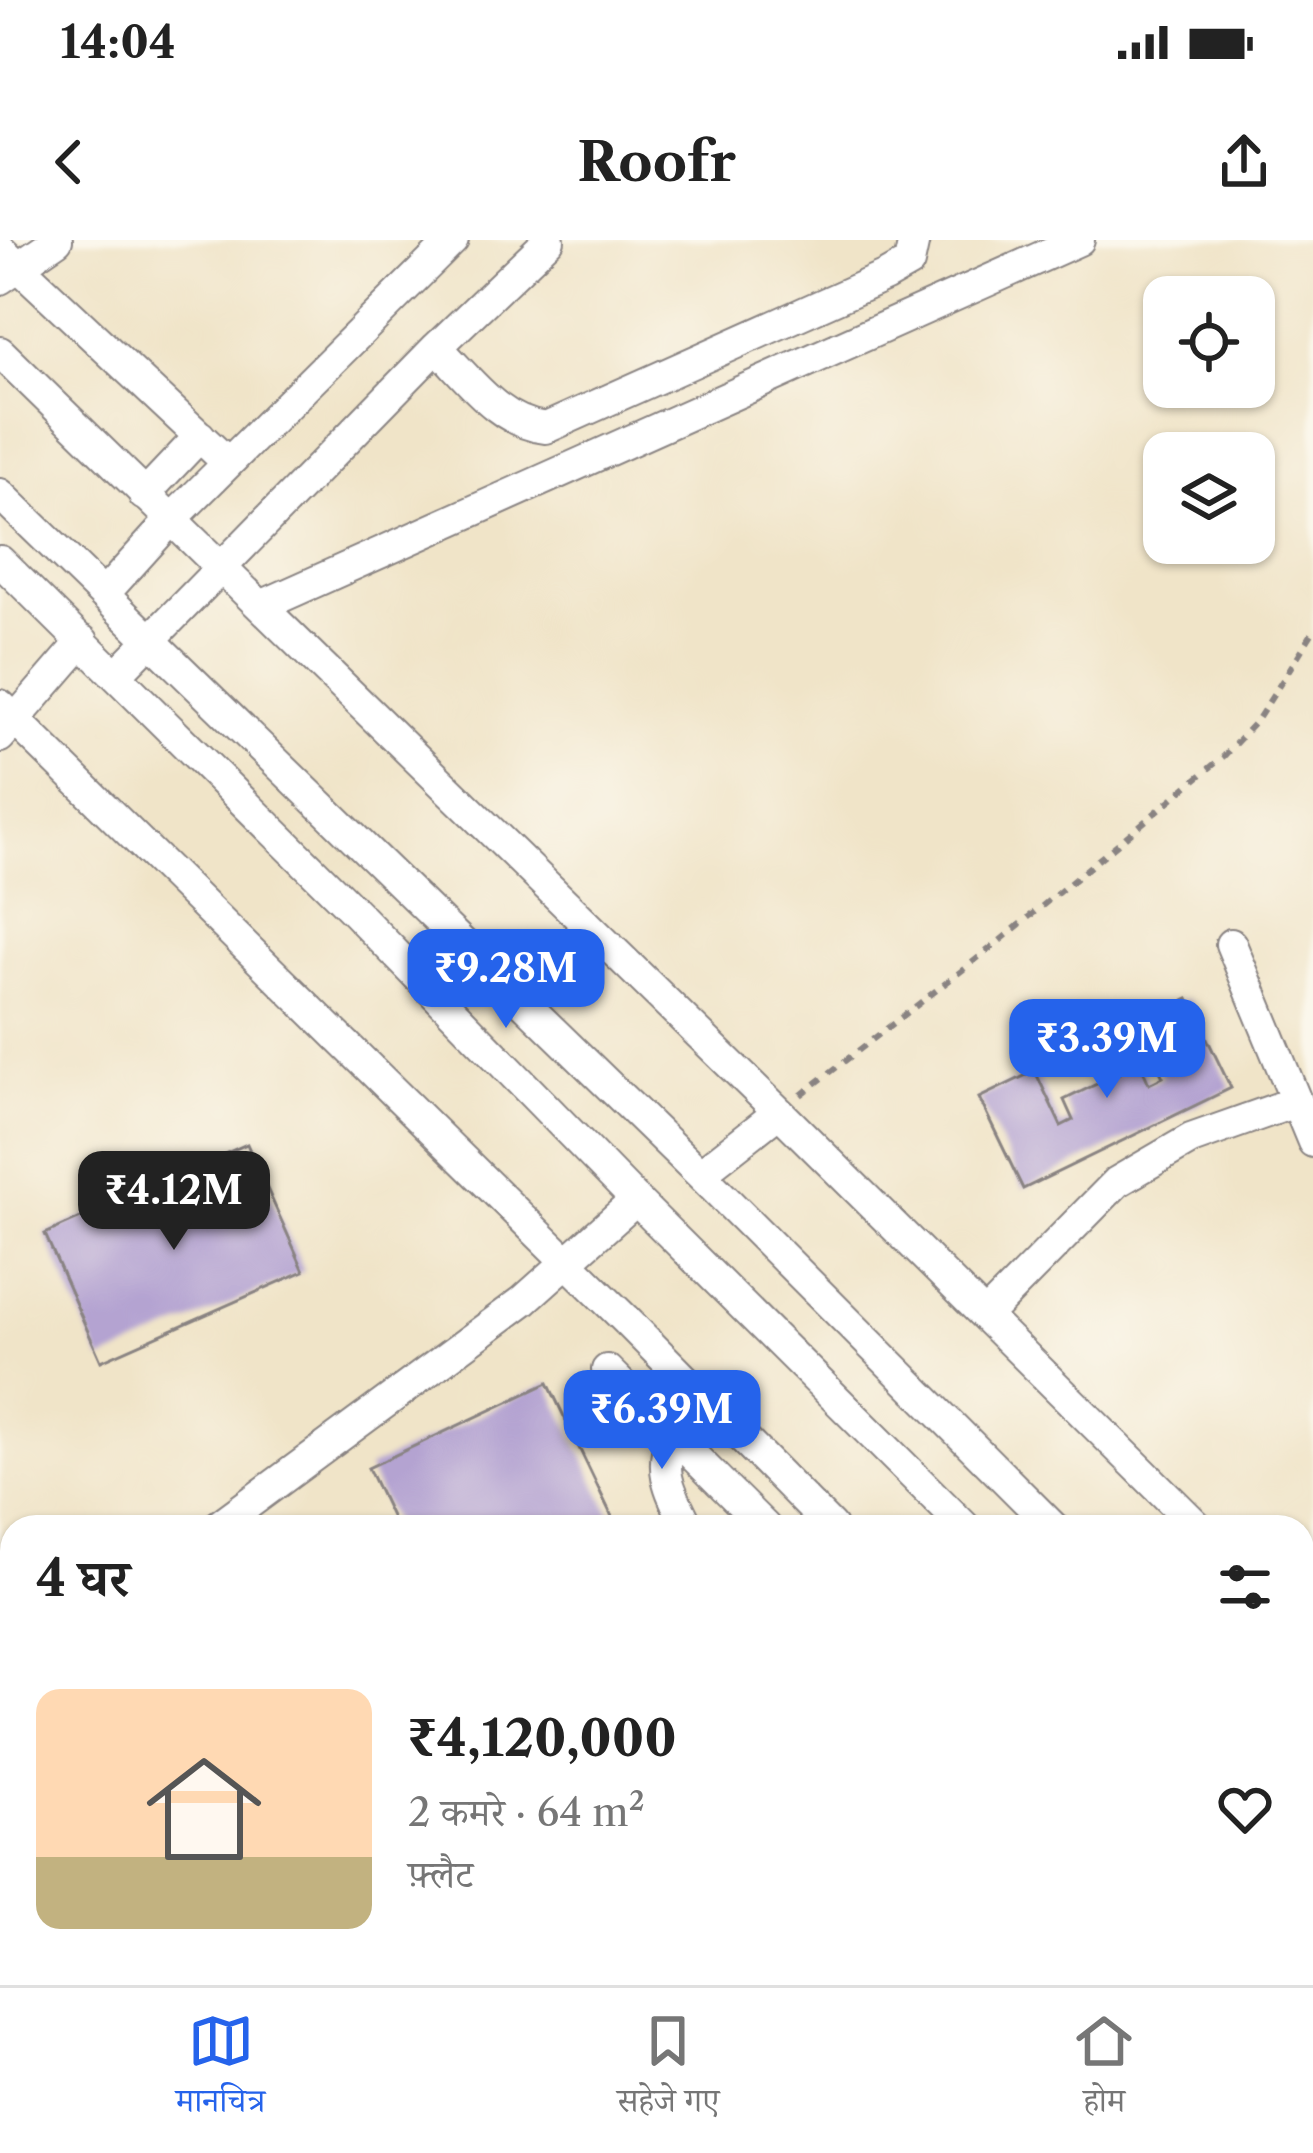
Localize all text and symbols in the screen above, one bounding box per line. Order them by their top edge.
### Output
text: 14:04 [60,14,176,70]
icon: back [36,129,102,195]
text: Roofr [577,129,736,195]
icon: share [1211,129,1277,195]
map controls [1143,276,1275,564]
button: locate [1143,276,1275,408]
button: layers [1143,432,1275,564]
pin: ₹9.28M [408,929,604,1031]
text: ₹9.28M [435,944,577,992]
pin: ₹3.39M [1009,999,1205,1101]
text: ₹3.39M [1036,1014,1178,1062]
pin: ₹4.12M [76,1151,272,1253]
text: ₹4.12M [105,1166,243,1214]
pin: ₹6.39M [564,1370,760,1472]
text: ₹6.39M [591,1385,733,1433]
text: 4 घर [36,1547,130,1609]
icon: filters [1212,1554,1278,1620]
text: ₹4,120,000 [408,1707,677,1769]
icon: home [132,1737,276,1881]
icon: heart [1212,1776,1278,1842]
text: 2 कमरे · 64 m² [408,1788,645,1836]
text: फ़्लैट [408,1850,473,1898]
tab: मानचित्र [176,2008,265,2133]
tab: सहेजे गए [617,2008,720,2133]
tab: होम [1071,2008,1137,2133]

